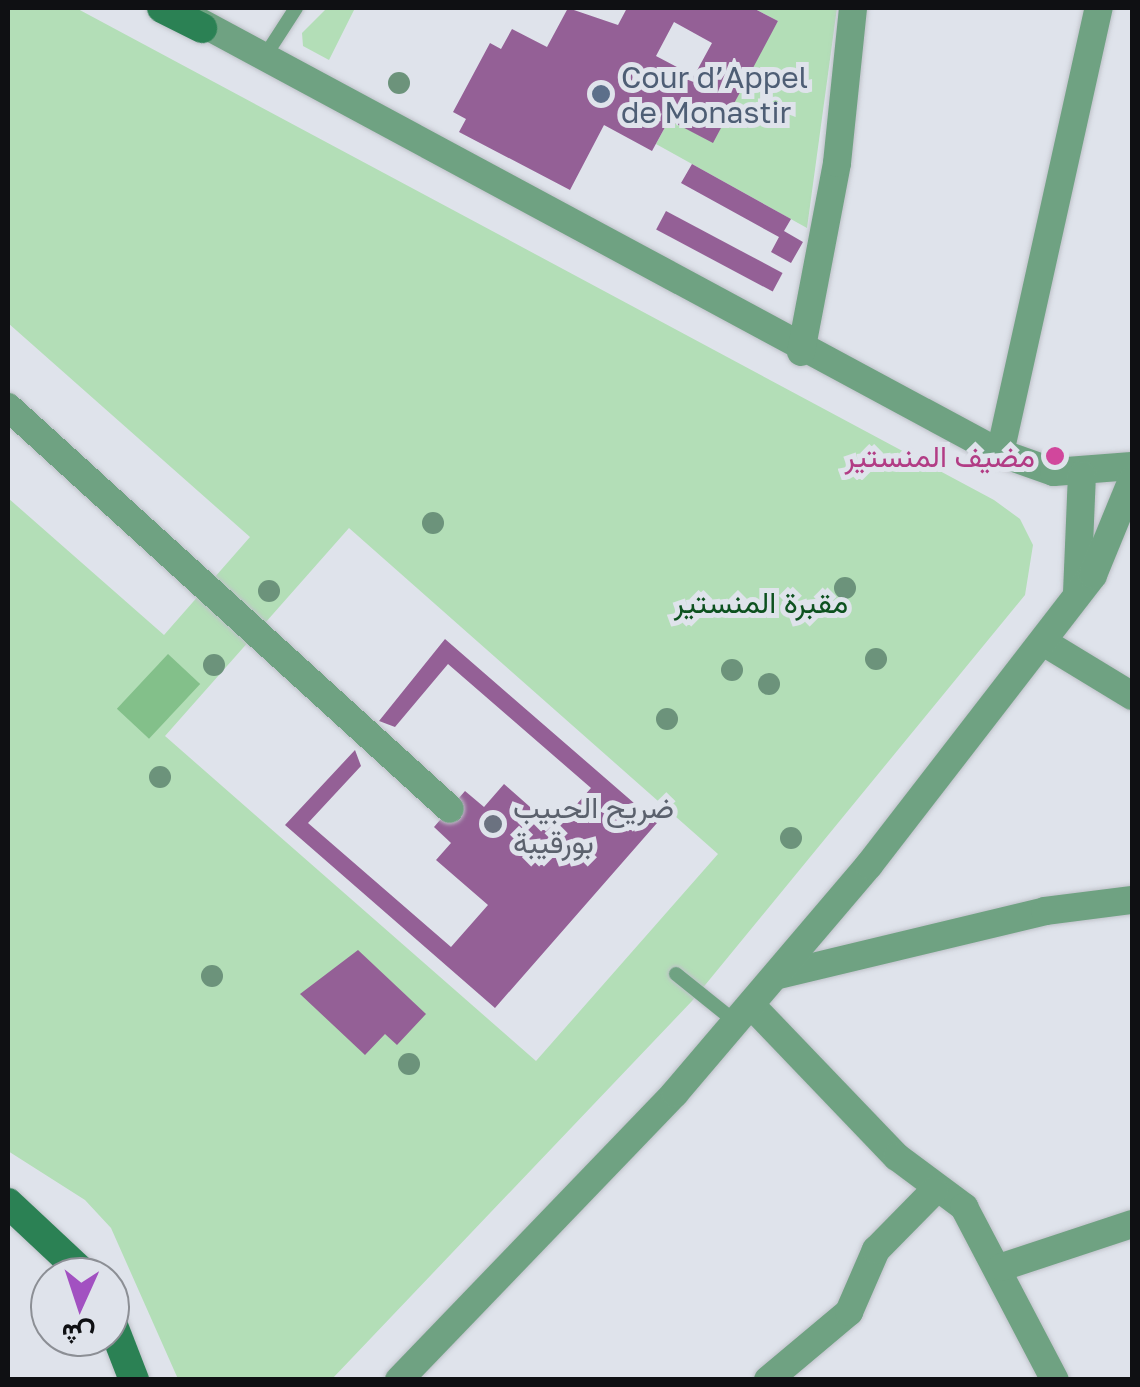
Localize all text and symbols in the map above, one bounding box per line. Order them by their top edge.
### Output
place label: Cour d’Appel de Monastir [621,59,808,130]
marker: Cour d’Appel de Monastir [590,83,612,105]
place label: مضيف المنستير [844,438,1035,474]
marker: مضيف المنستير [1044,445,1066,467]
park label: مقبرة المنستير [674,584,848,620]
place label: ضريح الحبيب بورقيبة [513,789,674,860]
marker: ضريح الحبيب بورقيبة [482,813,504,835]
north arrow [30,1257,130,1357]
text: ش [61,1318,96,1353]

